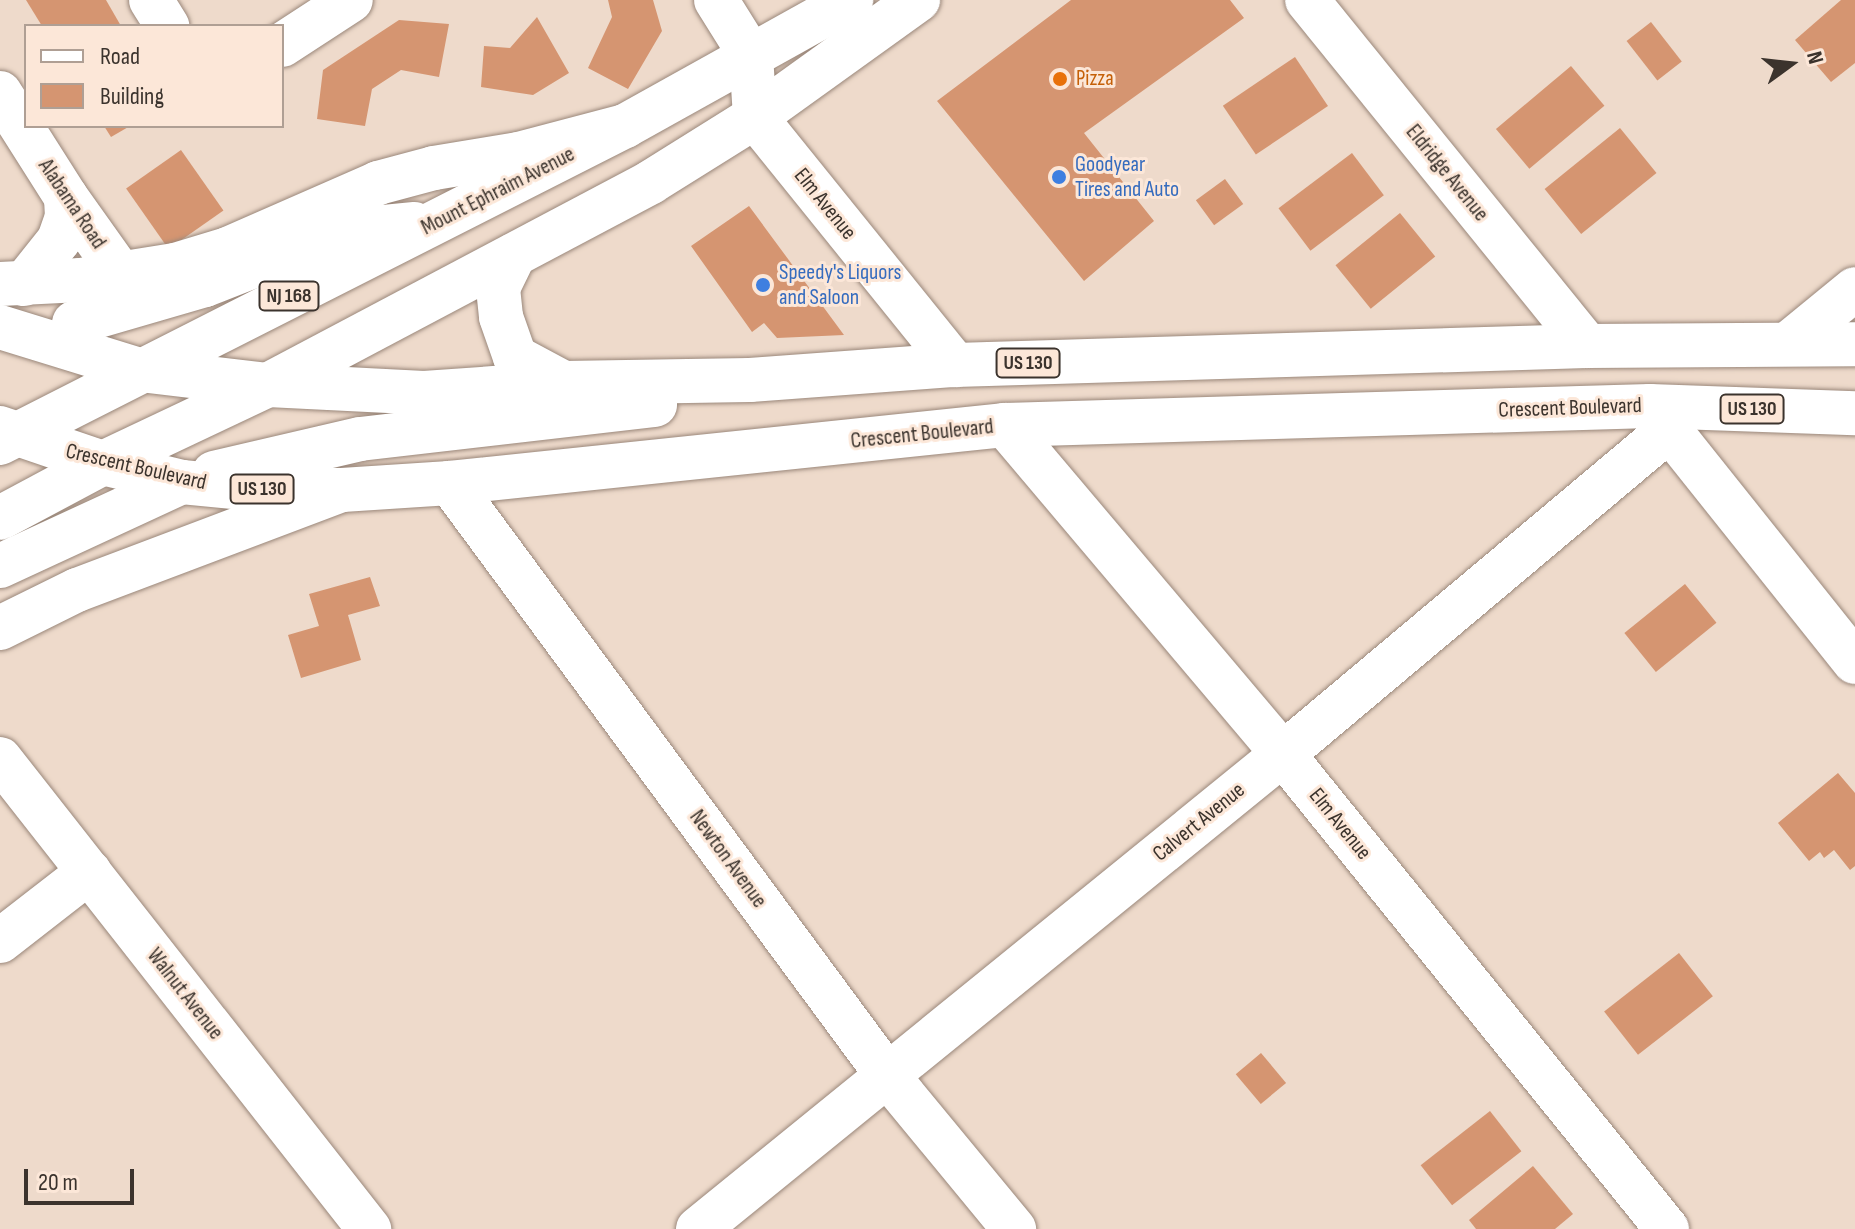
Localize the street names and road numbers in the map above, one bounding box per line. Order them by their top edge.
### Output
street label: Eldridge Avenue [1400,119,1494,227]
street label: Mount Ephraim Avenue [417,141,579,241]
street label: Alabama Road [32,154,112,254]
street label: Elm Avenue [788,163,862,245]
road number: NJ 168 [257,280,321,312]
road number: US 130 [994,347,1062,379]
street label: Crescent Boulevard [1498,392,1642,424]
road number: US 130 [1718,393,1786,425]
street label: Crescent Boulevard [849,413,995,455]
street label: Crescent Boulevard [63,438,209,496]
road number: US 130 [228,473,296,505]
street label: Calvert Avenue [1148,777,1250,867]
street label: Elm Avenue [1303,783,1377,865]
street label: Newton Avenue [684,805,772,913]
street label: Walnut Avenue [141,943,229,1045]

